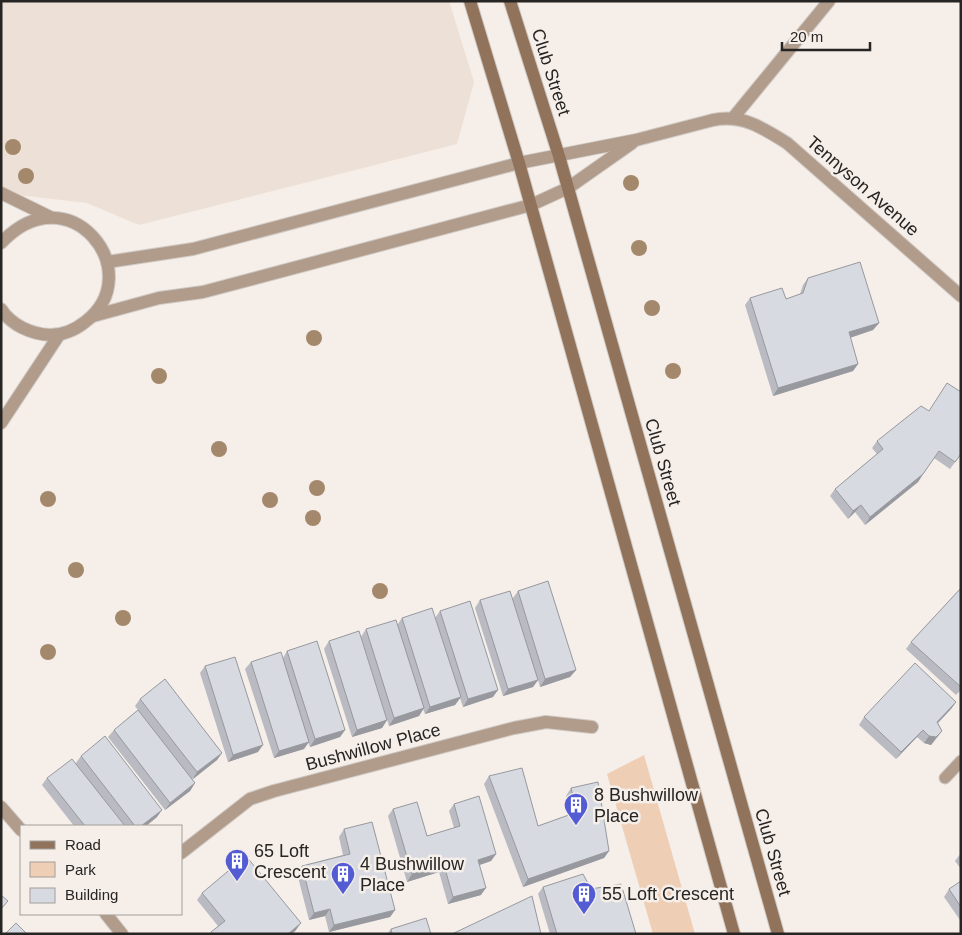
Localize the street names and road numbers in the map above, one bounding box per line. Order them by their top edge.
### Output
street label: Club Street [528,26,574,118]
street label: Tennyson Avenue [803,132,923,240]
street label: Club Street [641,416,685,508]
street label: Bushwillow Place [303,719,443,775]
street label: Club Street [751,806,795,898]

